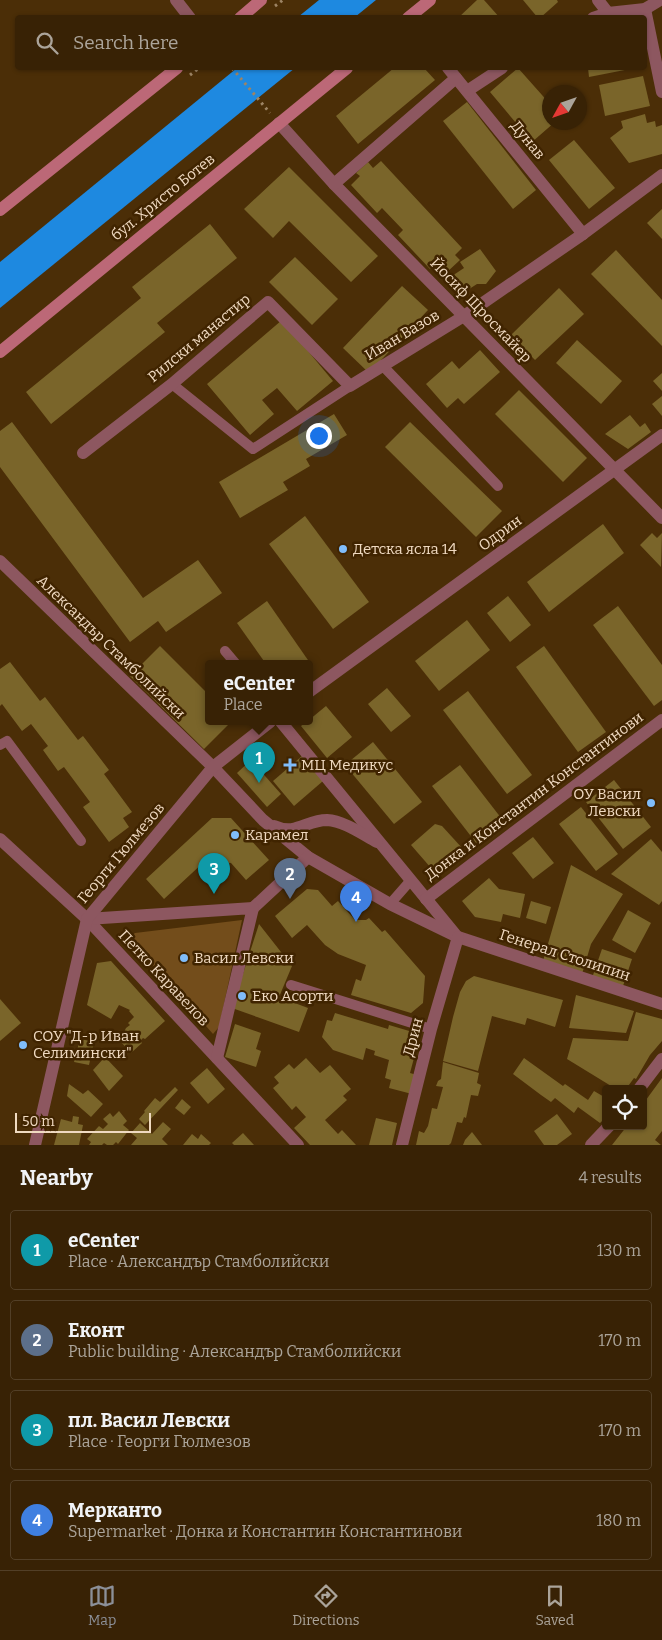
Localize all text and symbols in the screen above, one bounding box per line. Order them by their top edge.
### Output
search box [15,15,647,70]
icon: search [33,29,61,57]
text: Search here [73,31,178,54]
north arrow [542,85,587,130]
street label: Дунав [507,117,549,163]
street label: бул. Христо Ботев [108,150,218,244]
street label: Йосиф Щросмайер [426,254,536,366]
street label: Рилски манастир [144,290,254,386]
street label: Иван Вазов [362,306,442,364]
your location [306,423,332,449]
street label: Одрин [475,511,525,555]
place label: Детска ясла 14 [353,540,457,558]
marker: Детска ясла 14 [337,543,349,555]
street label: Александър Стамболийски [33,571,189,723]
popup [205,660,313,725]
text: eCenter [223,672,295,695]
text: Place [223,695,263,714]
street label: Донка и Константин Константинови [421,708,647,884]
pin: 1 [243,742,275,783]
place label: МЦ Медикус [301,756,393,774]
marker: МЦ Медикус [283,758,297,772]
place label: ОУ Васил Левски [573,785,641,820]
marker: ОУ Васил Левски [645,797,657,809]
street label: Георги Гюлмезов [74,799,168,907]
place label: Карамел [245,826,309,844]
marker: Карамел [229,829,241,841]
pin: 3 [198,853,230,894]
pin: 2 [274,858,306,899]
pin: 4 [340,881,372,922]
street label: Генерал Столипин [497,925,633,985]
street label: Петко Каравелов [115,926,213,1030]
place label: Васил Левски [194,949,294,967]
marker: Васил Левски [178,952,190,964]
place label: Еко Асорти [252,987,334,1005]
marker: Еко Асорти [236,990,248,1002]
street label: Дрин [399,1016,427,1058]
place label: СОУ "Д-р Иван Селимински" [33,1027,139,1062]
marker: СОУ "Д-р Иван Селимински" [17,1039,29,1051]
map controls [602,1085,647,1130]
button: locate [602,1085,647,1130]
scale bar [15,1110,151,1133]
text: 50 m [22,1113,55,1130]
text: Nearby [20,1165,93,1191]
text: 4 results [579,1168,642,1187]
text: eCenter [68,1229,139,1252]
text: 1 [34,1241,40,1260]
text: 130 m [597,1241,641,1260]
text: Place · Александър Стамболийски [68,1252,329,1271]
text: Еконт [68,1319,125,1342]
text: 2 [32,1331,42,1350]
text: 170 m [598,1331,641,1350]
text: Public building · Александър Стамболийски [68,1342,401,1361]
text: пл. Васил Левски [68,1409,230,1432]
text: 3 [32,1421,42,1440]
text: 170 m [598,1421,641,1440]
text: Place · Георги Гюлмезов [68,1432,251,1451]
text: Мерканто [68,1499,162,1522]
text: 4 [32,1511,42,1530]
text: 180 m [596,1511,641,1530]
text: Supermarket · Донка и Константин Константинови [68,1522,462,1541]
tab: Map [88,1582,116,1629]
tab: Directions [292,1582,360,1629]
tab: Saved [536,1582,574,1629]

